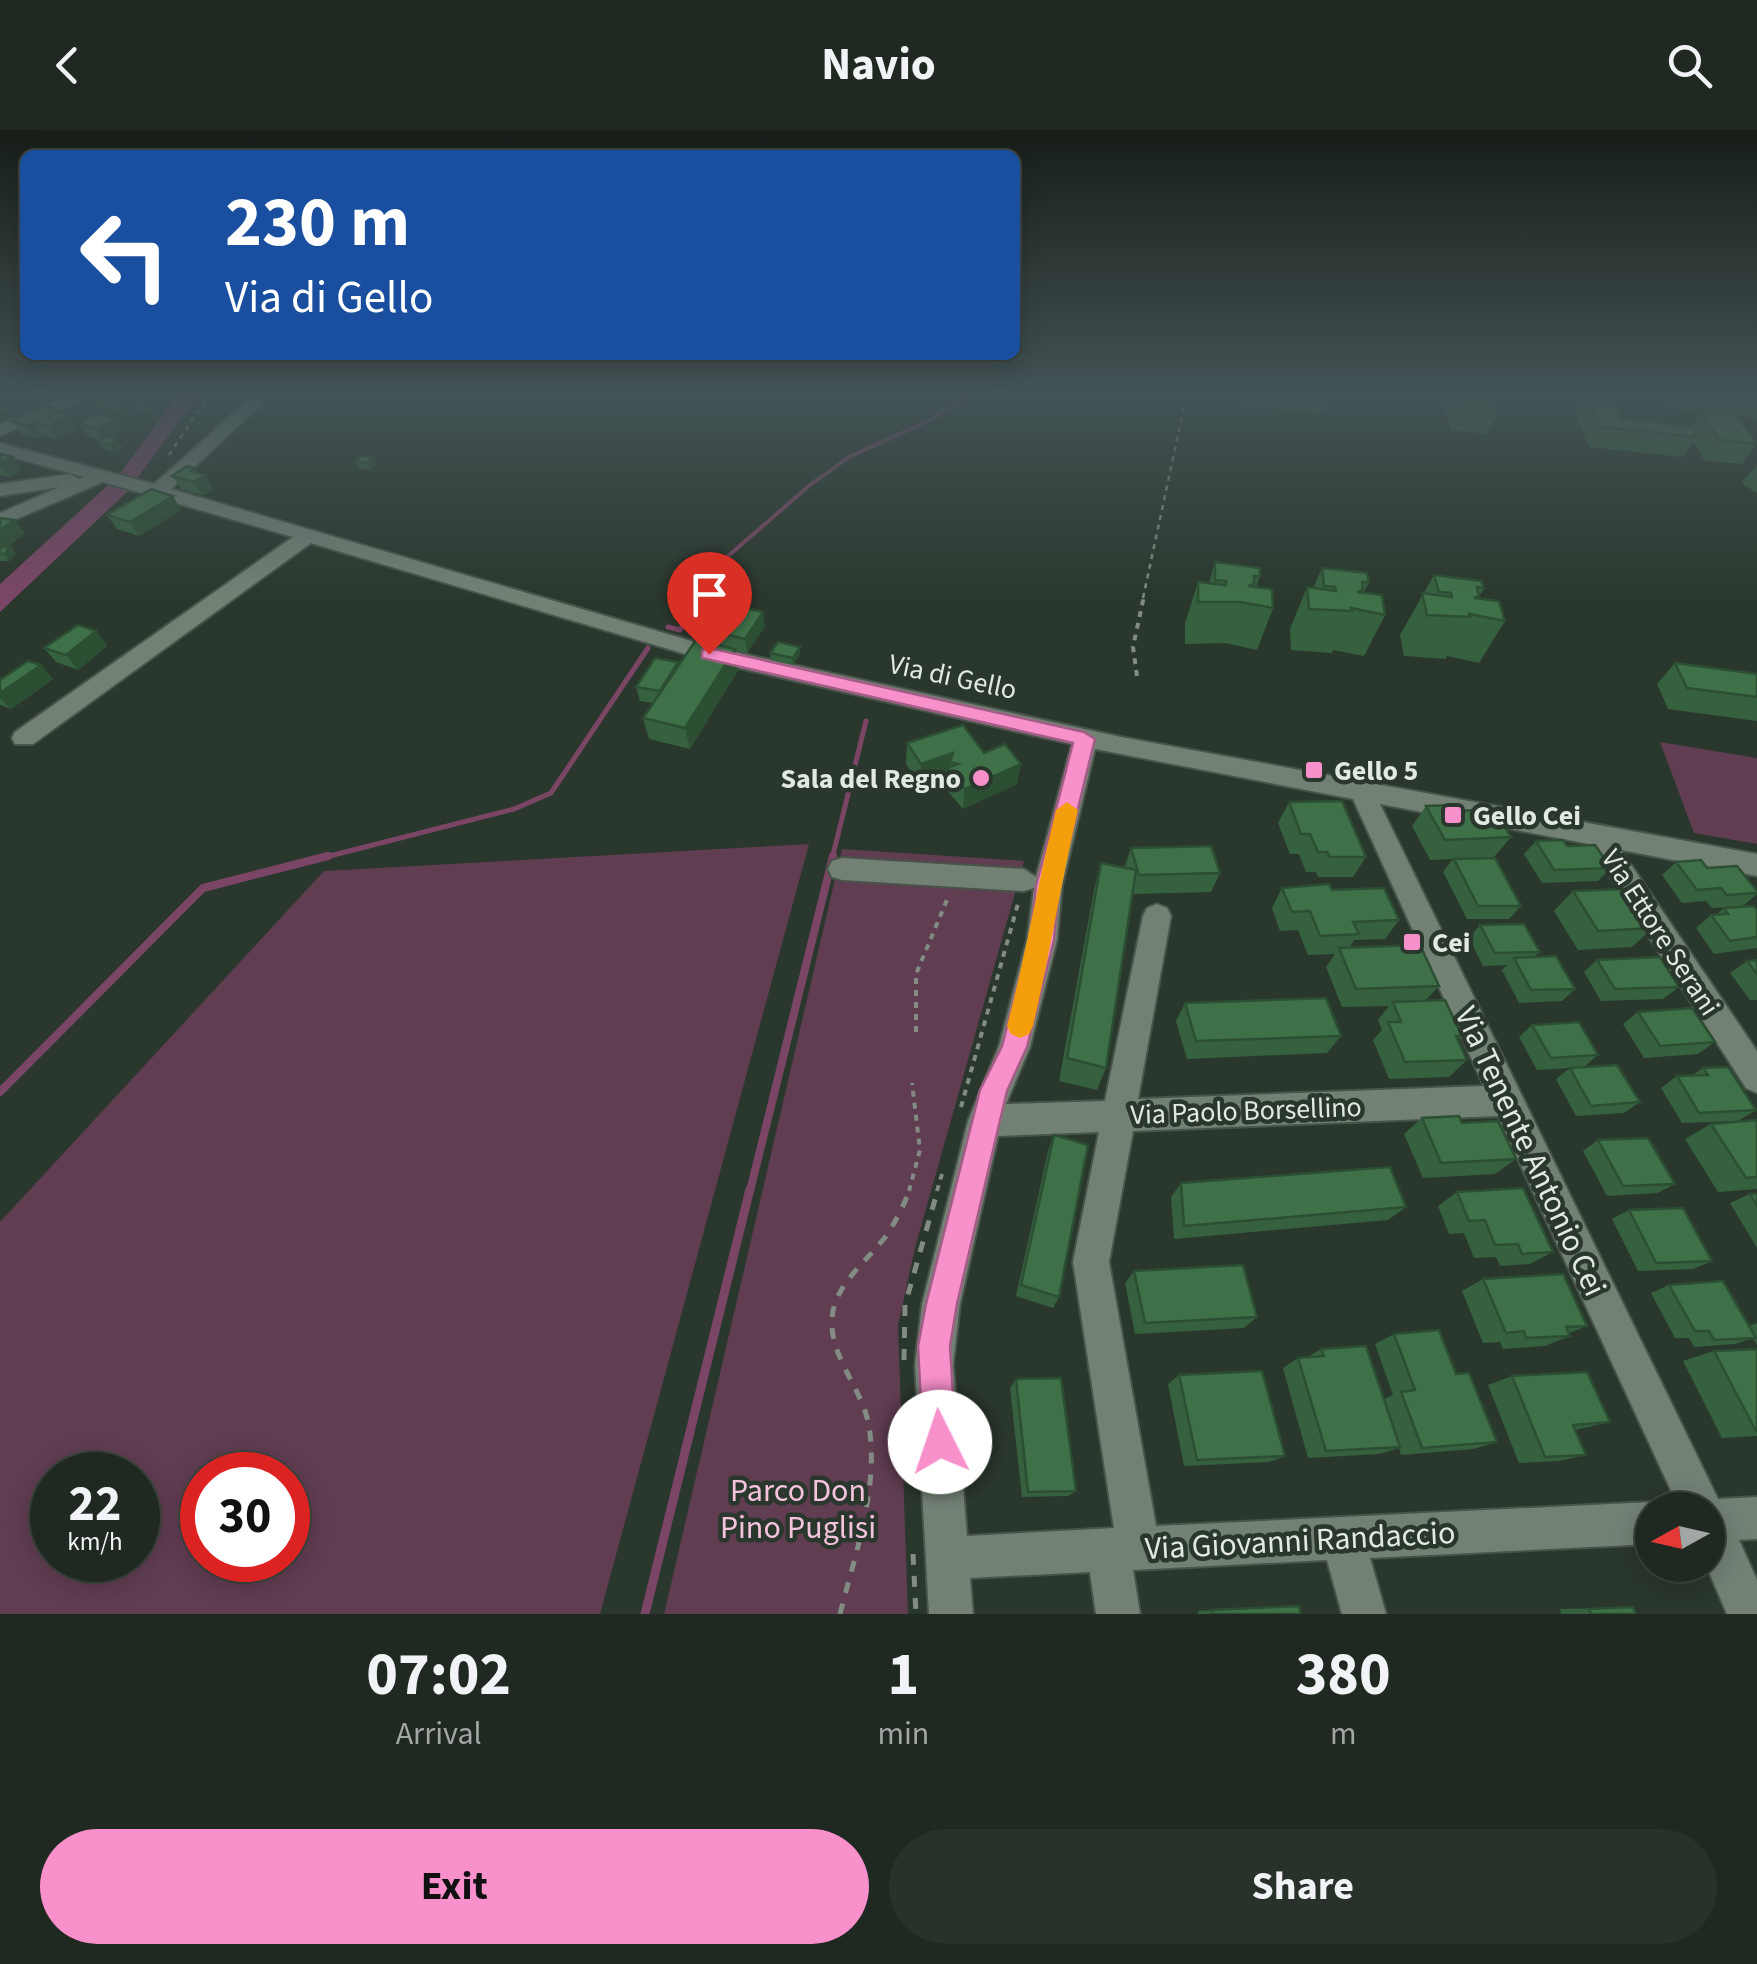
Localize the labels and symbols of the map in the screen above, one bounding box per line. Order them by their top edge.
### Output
pin [667,552,752,655]
street label: Via di Gello [885,644,1020,710]
place label: Gello 5 [1334,751,1418,791]
place label: Sala del Regno [781,759,961,799]
marker: Gello 5 [1303,759,1325,781]
marker: Sala del Regno [970,767,992,789]
place label: Gello Cei [1473,796,1581,836]
marker: Gello Cei [1442,804,1464,826]
street label: Via Ettore Serani [1591,841,1729,1024]
place label: Cei [1432,923,1471,963]
marker: Cei [1401,931,1423,953]
street label: Via Tenente Antonio Cei [1443,999,1618,1304]
street label: Via Paolo Borsellino [1130,1087,1362,1135]
position arrow [888,1390,992,1494]
speed limit sign: 30 [180,1452,310,1582]
park label: Parco Don Pino Puglisi [720,1468,876,1551]
north arrow [1635,1492,1725,1582]
street label: Via Giovanni Randaccio [1144,1510,1456,1572]

